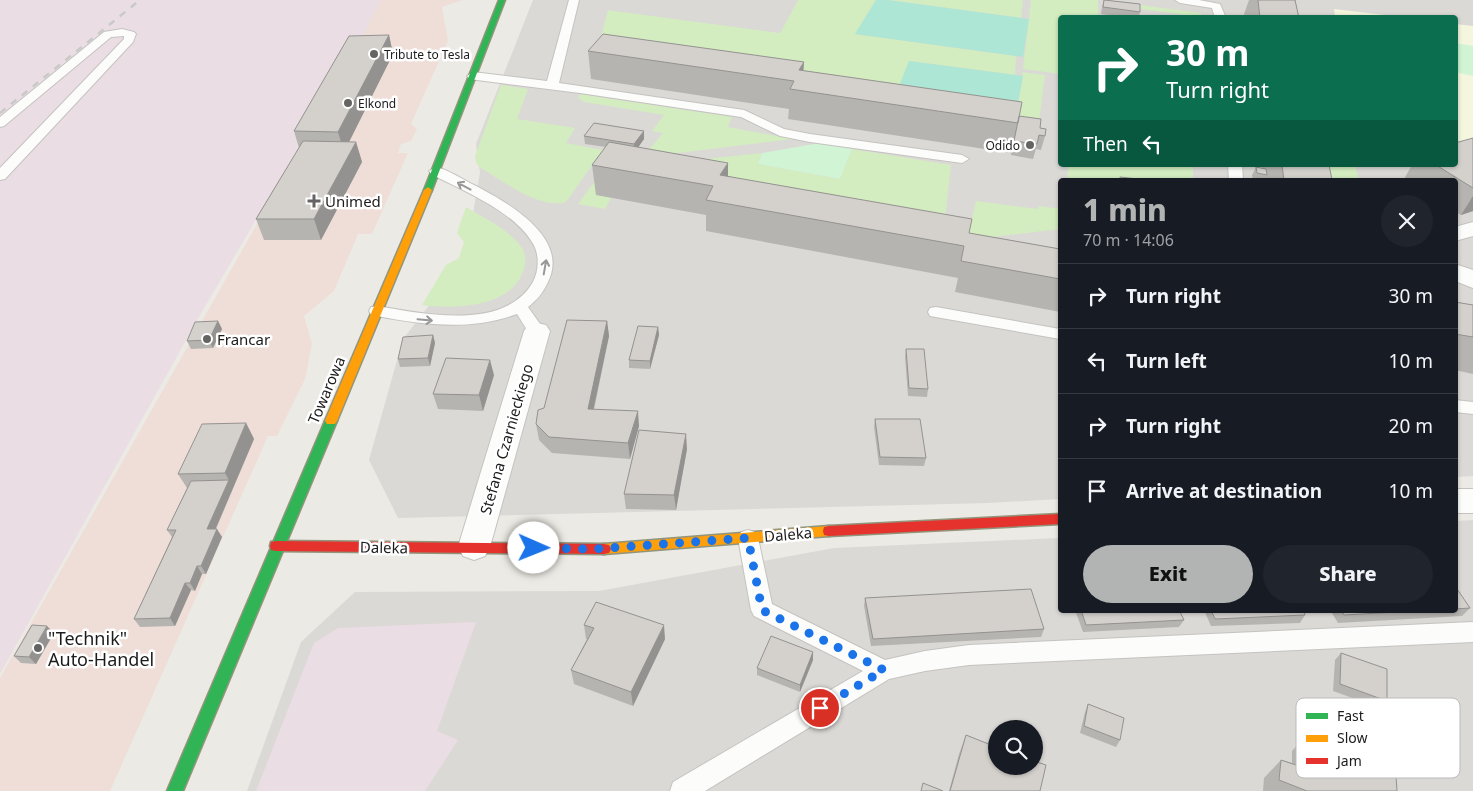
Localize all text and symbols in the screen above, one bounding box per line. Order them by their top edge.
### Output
text: 30 m [1166,29,1249,76]
icon: right [1083,35,1148,100]
place label: Tribute to Tesla [384,46,470,63]
marker: Tribute to Tesla [368,48,380,60]
text: Turn right [1166,74,1269,104]
place label: Elkond [358,95,396,112]
marker: Elkond [342,97,354,109]
icon: left [1138,130,1166,158]
text: Then [1083,131,1128,157]
place label: Odido [986,137,1020,154]
marker: Odido [1024,139,1036,151]
one-way arrow [457,181,472,190]
text: 1 min [1083,189,1167,230]
place label: Unimed [325,191,381,211]
marker: Unimed [307,194,321,208]
button: close [1381,195,1433,247]
text: 70 m · 14:06 [1083,229,1174,251]
one-way arrow [540,259,550,275]
icon: right [1083,282,1111,310]
text: Turn right [1126,283,1221,309]
text: 30 m [1389,283,1433,309]
one-way arrow [417,315,433,324]
place label: Francar [217,329,270,349]
marker: Francar [201,333,213,345]
icon: left [1083,347,1111,375]
text: Turn left [1126,348,1207,374]
text: 10 m [1389,348,1433,374]
street label: Towarowa [303,353,349,427]
street label: Stefana Czarnieckiego [475,361,537,517]
icon: right [1083,412,1111,440]
text: Turn right [1126,413,1221,439]
text: 20 m [1389,413,1433,439]
icon: arrive [1083,477,1111,505]
text: Arrive at destination [1126,478,1322,504]
text: 10 m [1389,478,1433,504]
position arrow [507,521,559,573]
street label: Daleka [763,522,813,546]
street label: Daleka [360,537,408,557]
button: Exit [1083,545,1253,603]
button: Share [1263,545,1433,603]
place label: "Technik" Auto-Handel [48,626,154,671]
marker: "Technik" Auto-Handel [32,642,44,654]
pin [799,687,841,729]
icon: arrive [806,694,834,722]
legend [1296,698,1460,778]
text: Fast [1337,706,1364,725]
map controls [988,720,1043,775]
button: search [988,720,1043,775]
text: Slow [1337,728,1368,747]
text: Jam [1335,751,1362,770]

